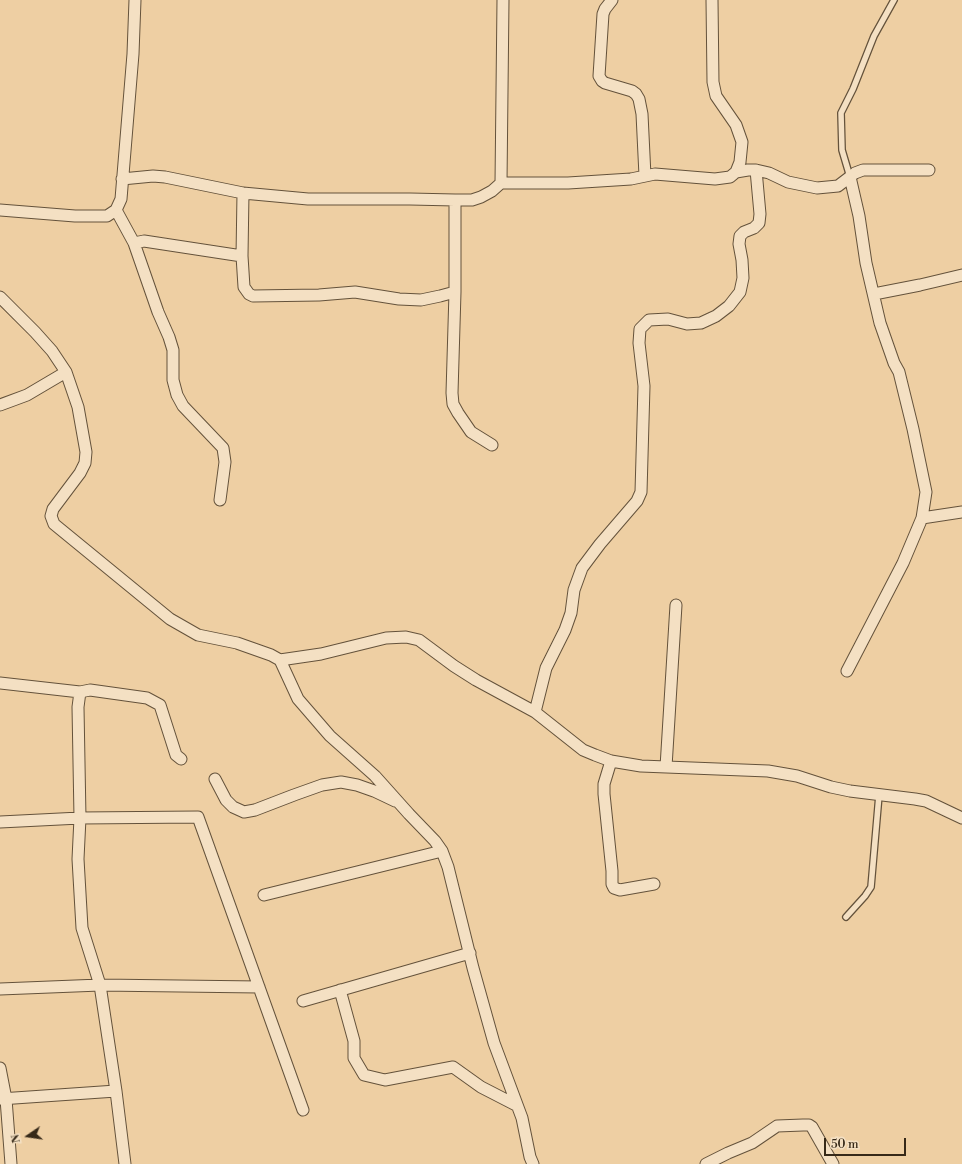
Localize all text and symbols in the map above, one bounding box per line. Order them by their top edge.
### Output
north arrow [8,1116,48,1156]
scale bar [826,1130,908,1156]
text: N [9,1133,24,1145]
text: 50 m [831,1137,859,1152]

